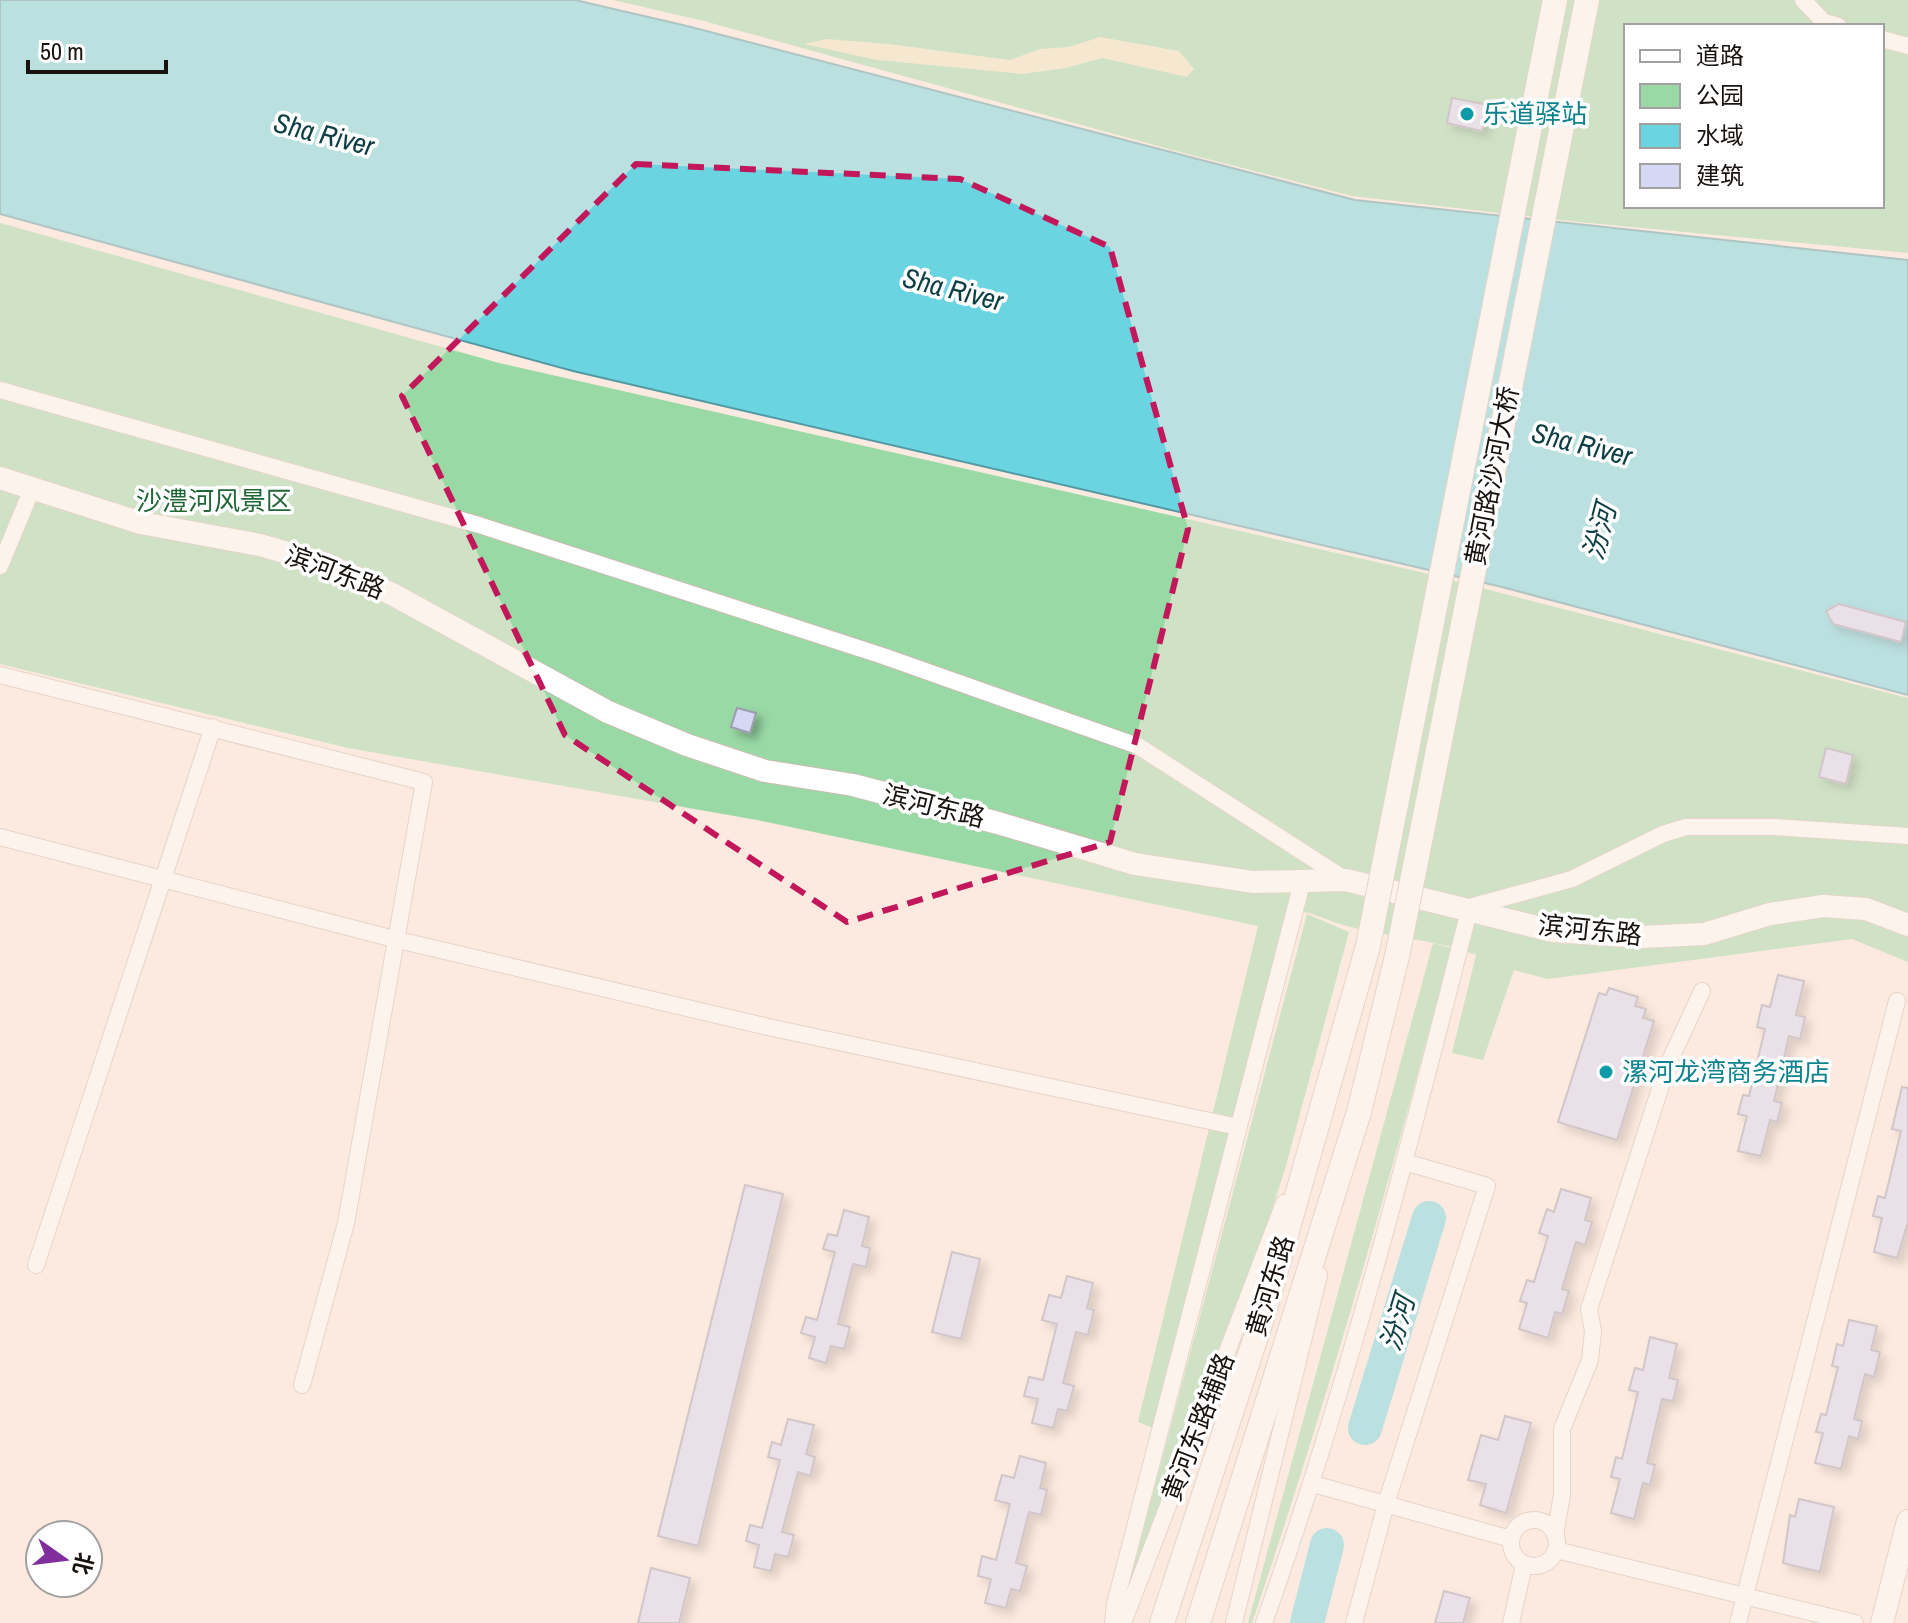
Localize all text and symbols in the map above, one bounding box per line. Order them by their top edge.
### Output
scale bar [28,24,166,74]
legend [1624,24,1884,208]
text: 50 m [40,35,84,67]
text: 道路 [1696,39,1744,71]
text: 公园 [1696,79,1744,111]
place label: 乐道驿站 [1483,96,1587,131]
water label: Sha River [270,103,379,165]
marker: 乐道驿站 [1458,105,1476,123]
text: 水域 [1696,119,1744,151]
text: 建筑 [1696,159,1744,191]
water label: Sha River [899,258,1008,320]
street label: 黄河路沙河大桥 [1457,383,1526,569]
water label: Sha River [1528,413,1637,475]
park label: 沙澧河风景区 [136,483,292,518]
water label: 汾河 [1573,495,1626,564]
street label: 滨河东路 [280,537,390,607]
street label: 滨河东路 [879,776,989,835]
street label: 滨河东路 [1537,907,1644,952]
place label: 漯河龙湾商务酒店 [1622,1054,1830,1089]
marker: 漯河龙湾商务酒店 [1597,1063,1615,1081]
street label: 黄河东路 [1238,1231,1301,1341]
water label: 汾河 [1371,1286,1425,1355]
street label: 黄河东路辅路 [1153,1348,1242,1506]
north arrow [24,1519,104,1599]
text: 北 [66,1550,101,1578]

